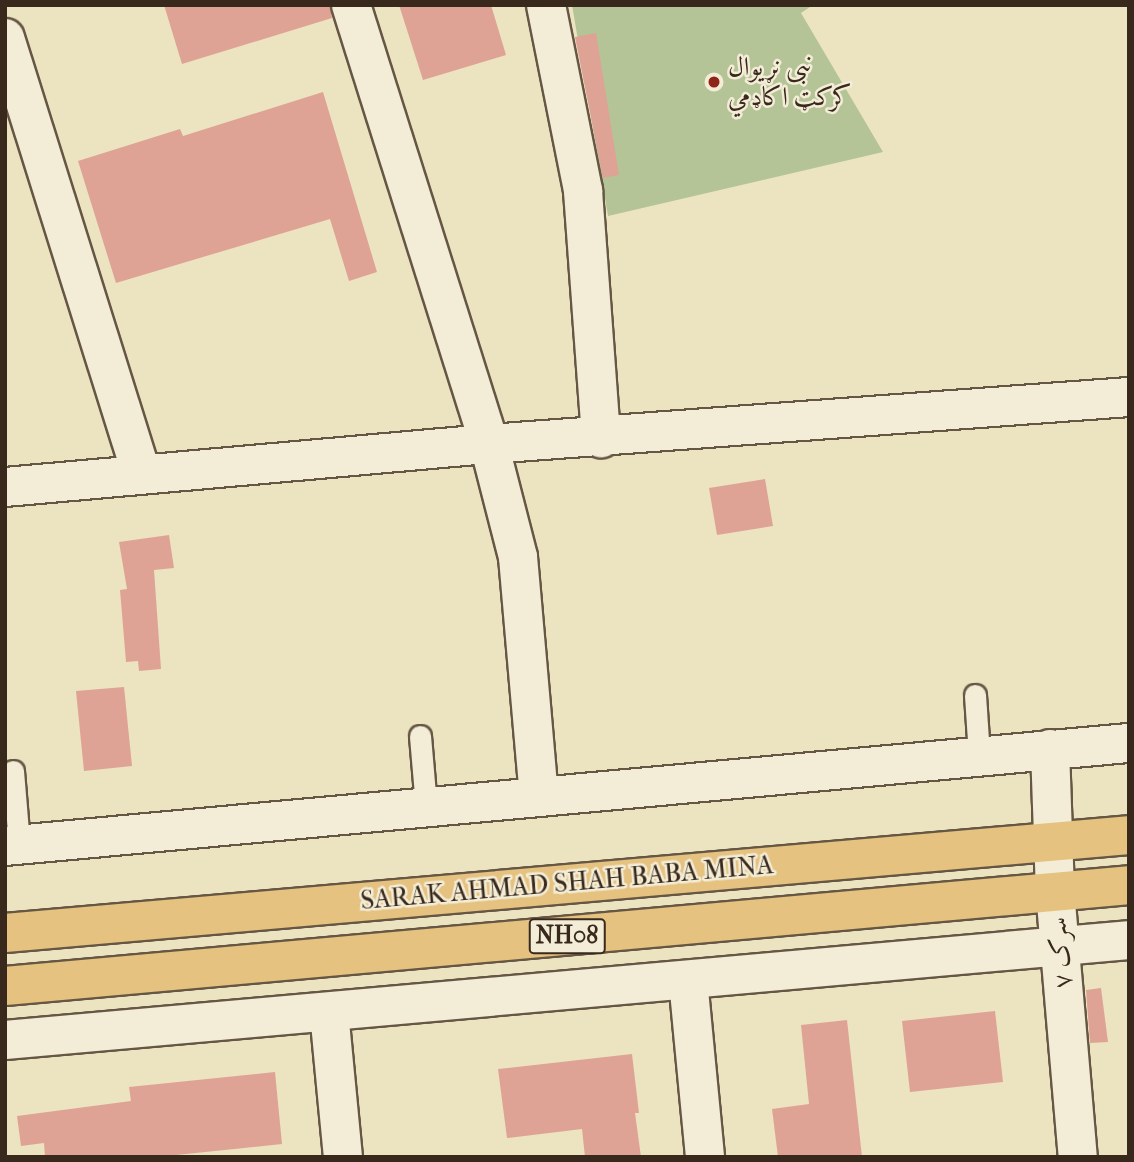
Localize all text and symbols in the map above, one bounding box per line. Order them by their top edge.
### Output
place label: نبی نړیوال کرکټ اکاډمي [728,51,852,112]
marker: نبی نړیوال کرکټ اکاډمي [706,74,722,90]
street label: SARAK AHMAD SHAH BABA MINA [359,849,775,917]
road number: NH08 [528,916,606,956]
street label: سرک ۷ [1041,916,1079,990]

